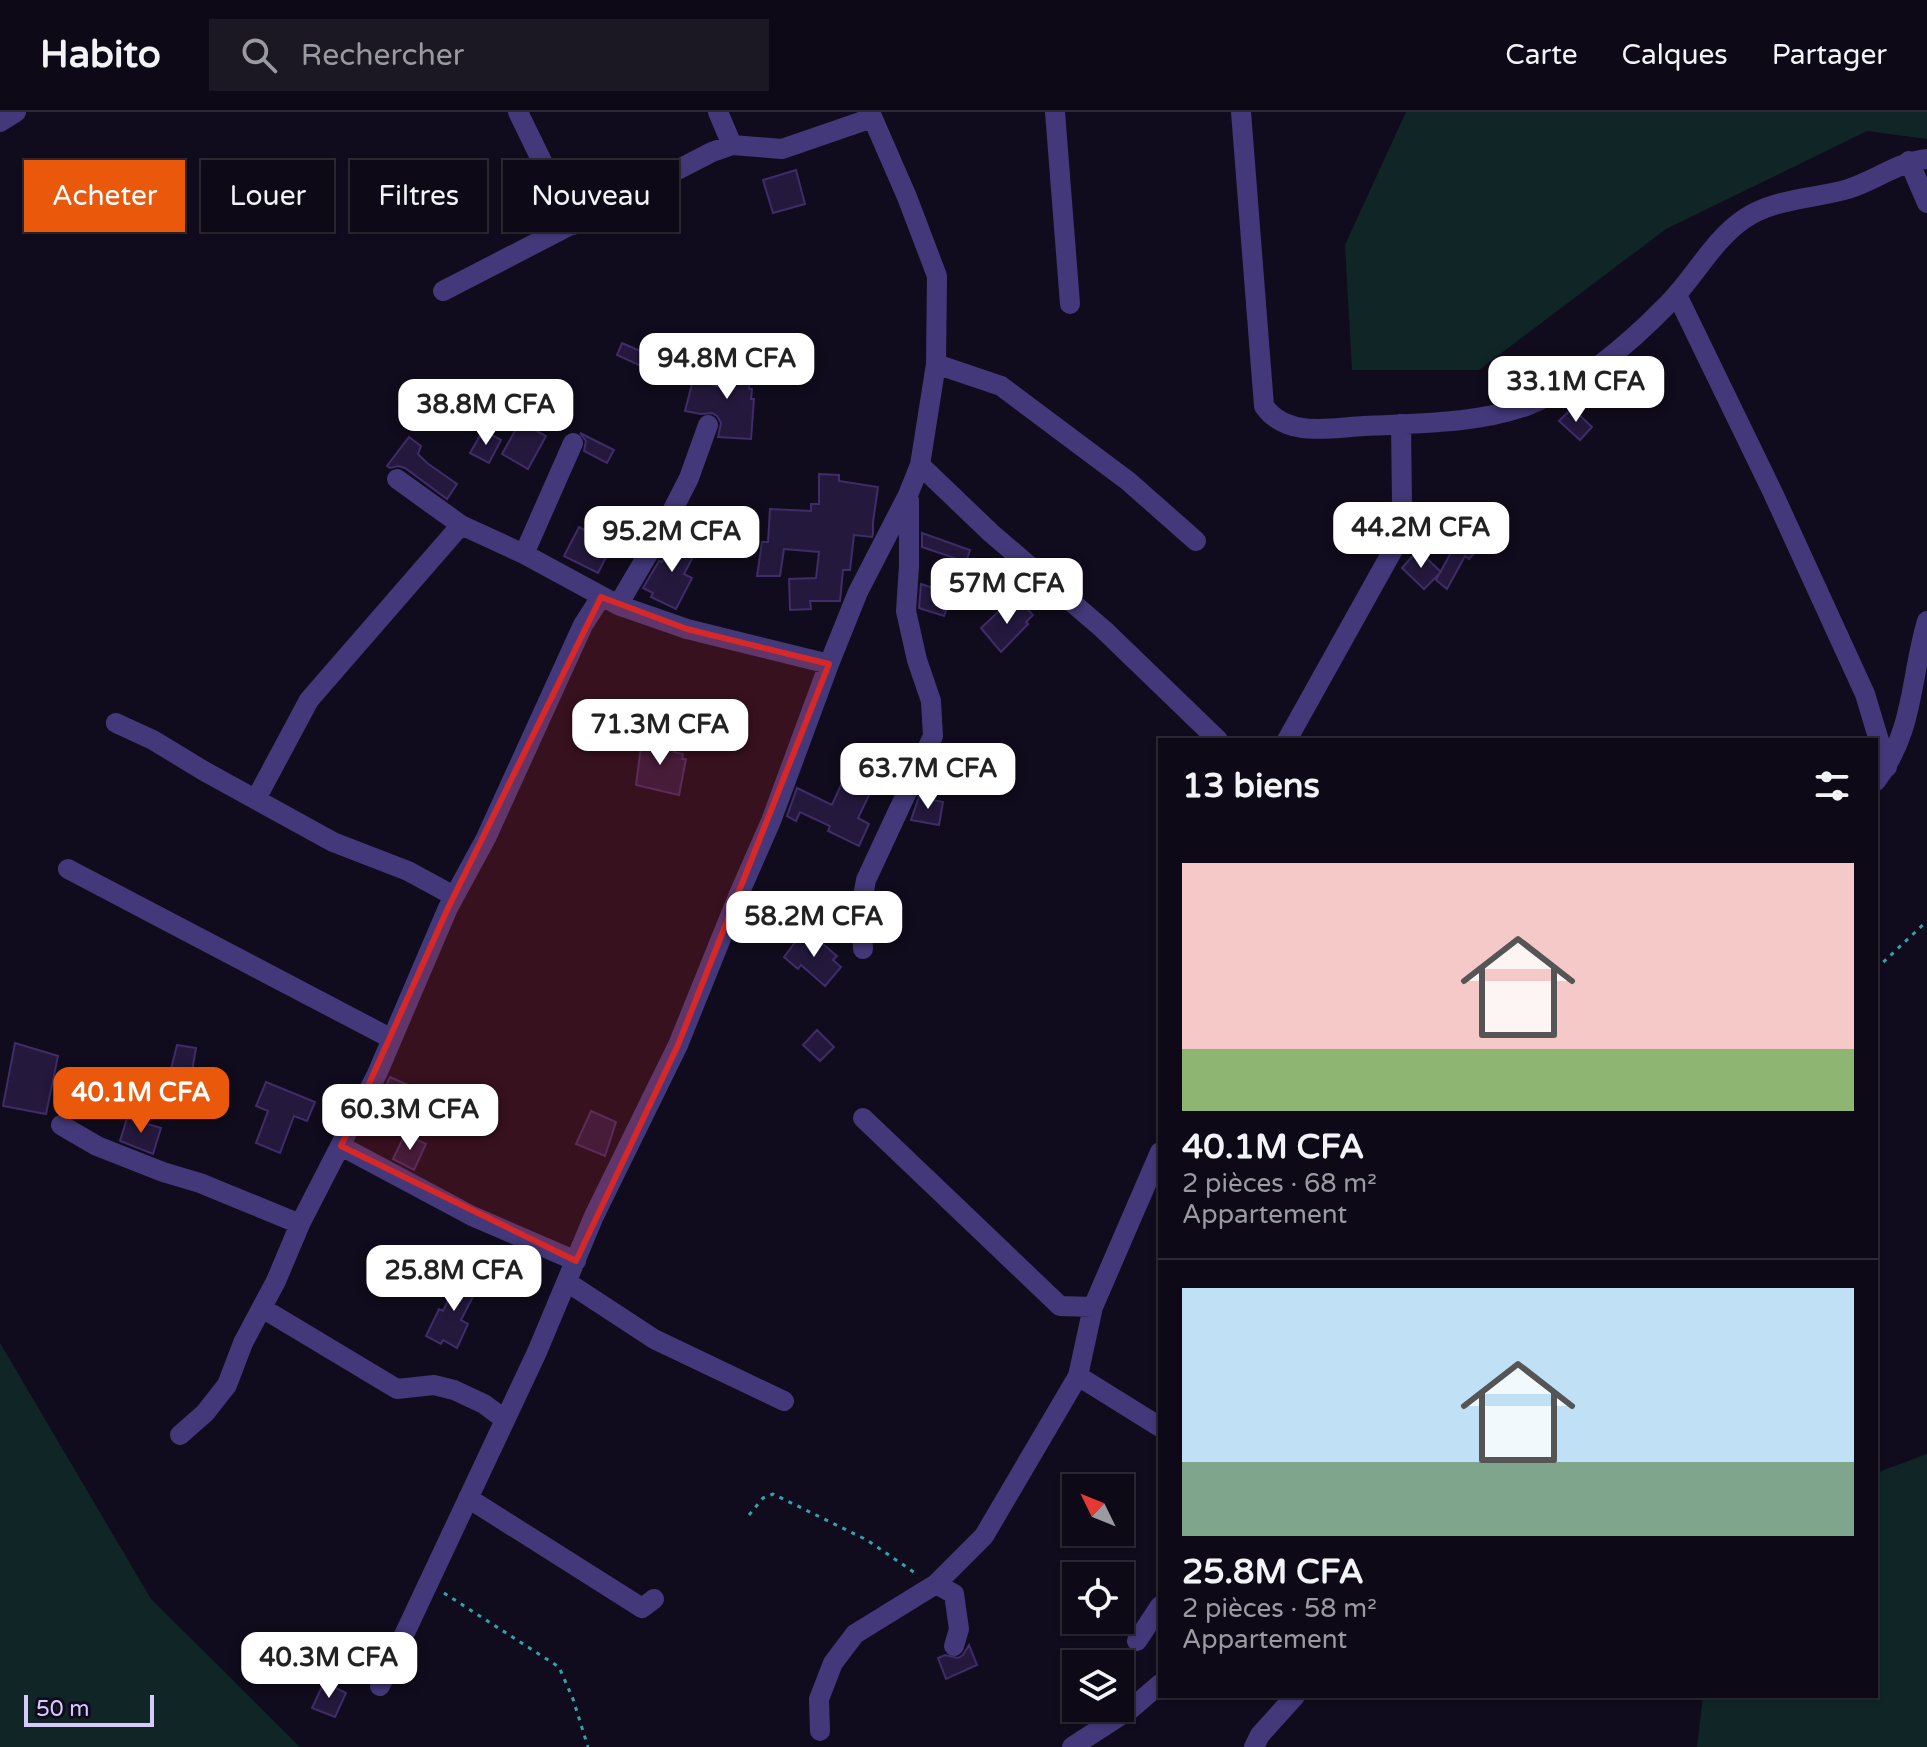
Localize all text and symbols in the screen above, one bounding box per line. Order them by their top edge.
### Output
search box [209,19,769,91]
text: Habito [40,32,161,78]
icon: search [237,33,281,77]
text: Rechercher [301,37,464,74]
text: Carte [1505,38,1578,72]
text: Calques [1622,38,1728,72]
text: Partager [1772,38,1887,72]
chip: Acheter [24,160,185,232]
chip: Louer [201,160,334,232]
chip: Filtres [350,160,487,232]
chip: Nouveau [503,160,679,232]
pin: 94.8M CFA [635,333,819,401]
text: 94.8M CFA [657,343,797,374]
pin: 33.1M CFA [1484,356,1668,424]
text: 33.1M CFA [1506,366,1646,397]
pin: 38.8M CFA [394,379,578,447]
text: 38.8M CFA [416,389,556,420]
pin: 44.2M CFA [1329,502,1513,570]
pin: 95.2M CFA [580,506,764,574]
text: 44.2M CFA [1351,512,1491,543]
text: 95.2M CFA [602,516,742,547]
pin: 57M CFA [933,558,1081,626]
text: 57M CFA [949,568,1065,599]
pin: 71.3M CFA [568,699,752,767]
text: 71.3M CFA [590,709,730,740]
pin: 63.7M CFA [836,743,1020,811]
text: 63.7M CFA [858,753,998,784]
icon: filters [1810,764,1854,808]
text: 13 biens [1182,766,1320,807]
pin: 58.2M CFA [722,891,906,959]
text: 58.2M CFA [744,901,884,932]
icon: home [1446,915,1590,1059]
pin: 40.1M CFA [49,1067,233,1135]
text: 40.1M CFA [71,1077,211,1108]
pin: 60.3M CFA [318,1084,502,1152]
text: 60.3M CFA [340,1094,480,1125]
text: 40.1M CFA [1182,1127,1364,1168]
text: 2 pièces · 68 m² [1182,1168,1377,1199]
text: Appartement [1182,1199,1347,1230]
pin: 25.8M CFA [362,1245,546,1313]
text: 25.8M CFA [384,1255,524,1286]
icon: home [1446,1340,1590,1484]
north arrow [1062,1474,1134,1546]
map controls [1062,1474,1134,1722]
text: 25.8M CFA [1182,1552,1364,1593]
button: locate [1062,1562,1134,1634]
text: 2 pièces · 58 m² [1182,1593,1377,1624]
text: Appartement [1182,1624,1347,1655]
pin: 40.3M CFA [237,1632,421,1700]
text: 40.3M CFA [259,1642,399,1673]
button: layers [1062,1650,1134,1722]
scale bar [24,1691,154,1727]
text: 50 m [36,1696,90,1722]

